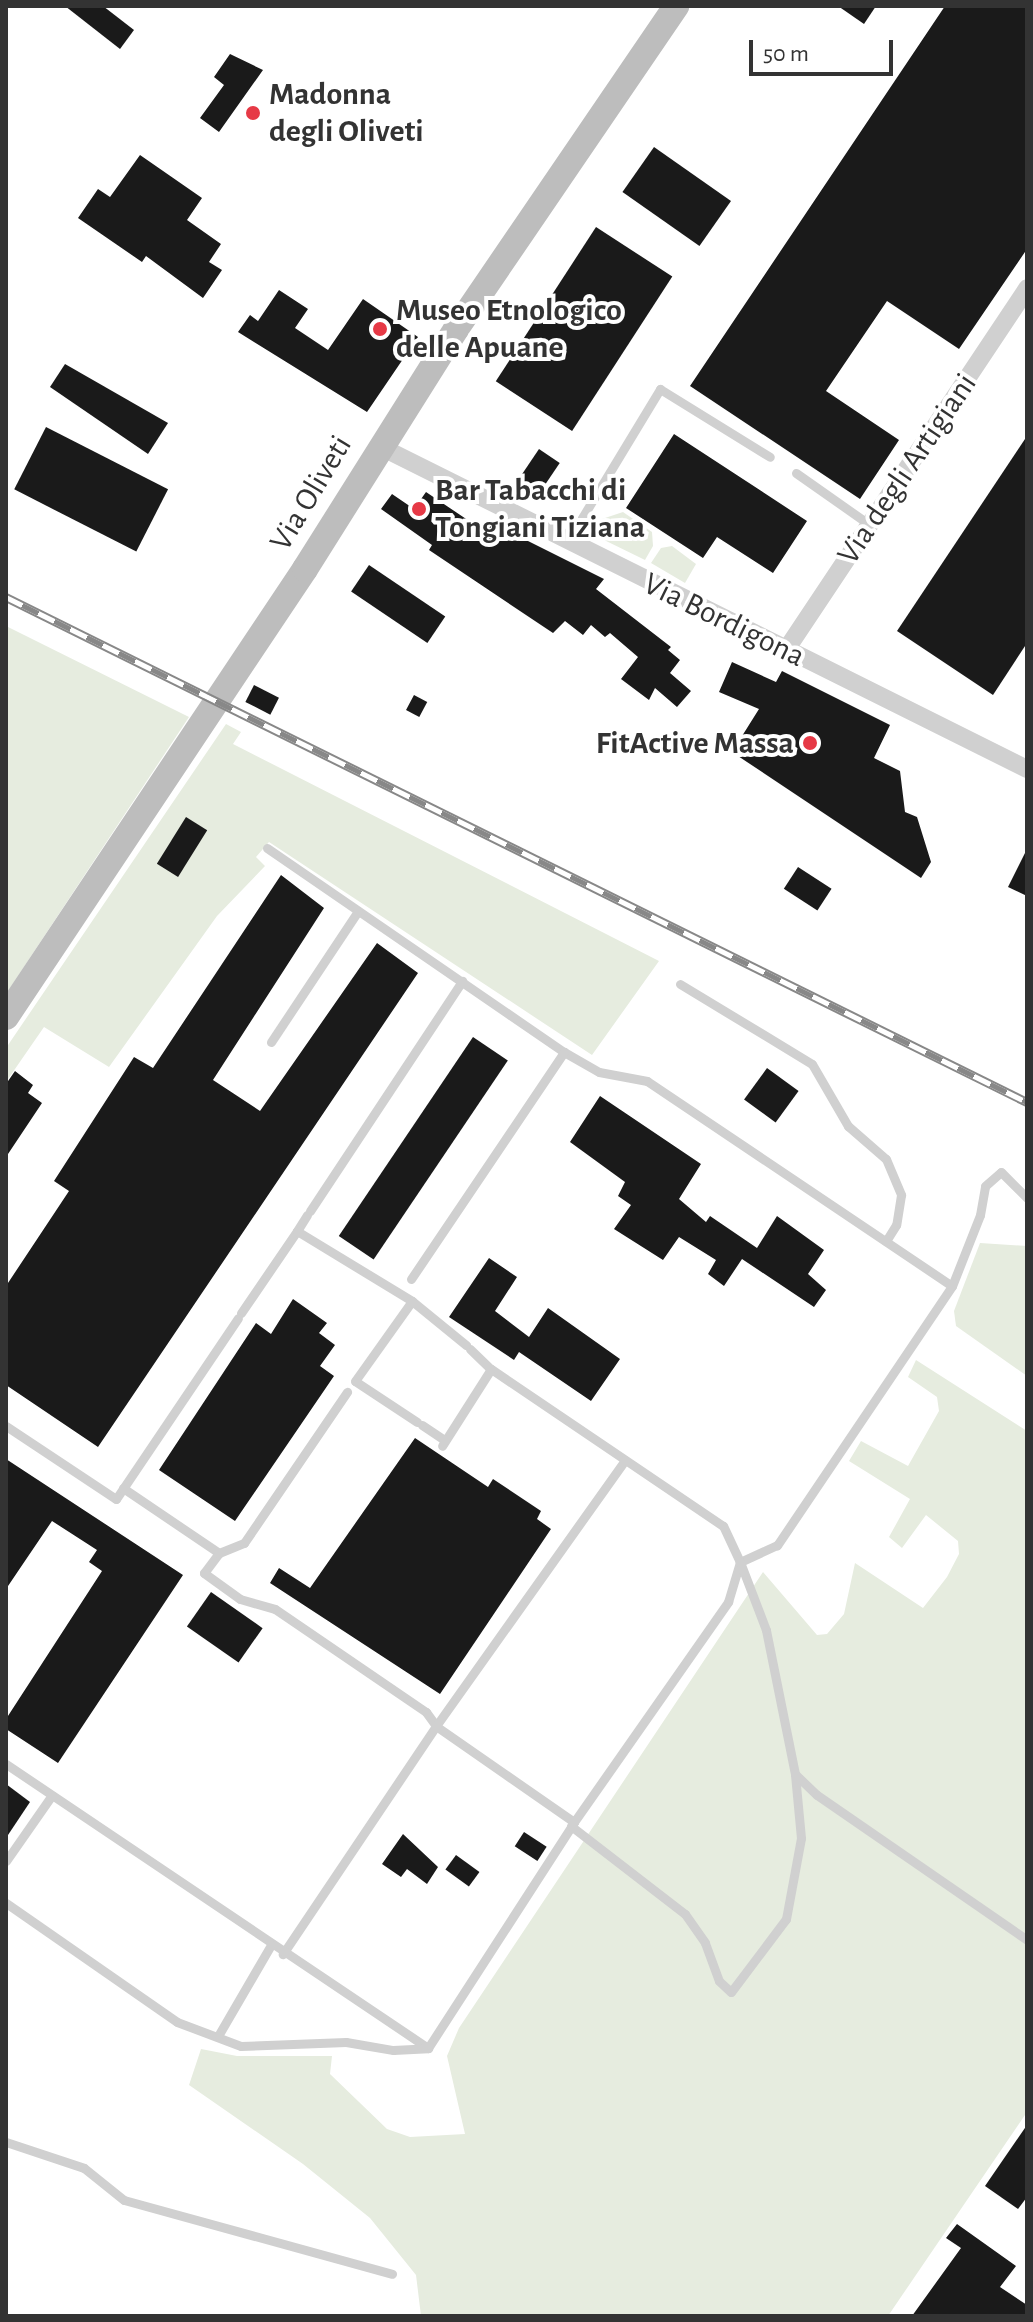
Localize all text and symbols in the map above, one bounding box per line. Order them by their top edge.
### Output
scale bar [753,24,897,74]
text: 50 m [763,42,809,66]
place label: Madonna degli Oliveti [269,76,424,151]
marker: Madonna degli Oliveti [244,104,262,122]
place label: Museo Etnologico delle Apuane [396,292,622,367]
marker: Museo Etnologico delle Apuane [371,320,389,338]
street label: Via degli Artigiani [829,366,985,572]
street label: Via Oliveti [262,428,360,558]
place label: Bar Tabacchi di Tongiani Tiziana [435,472,645,547]
marker: Bar Tabacchi di Tongiani Tiziana [410,500,428,518]
street label: Via Bordigona [637,564,811,676]
place label: FitActive Massa [596,724,794,762]
marker: FitActive Massa [801,734,819,752]

